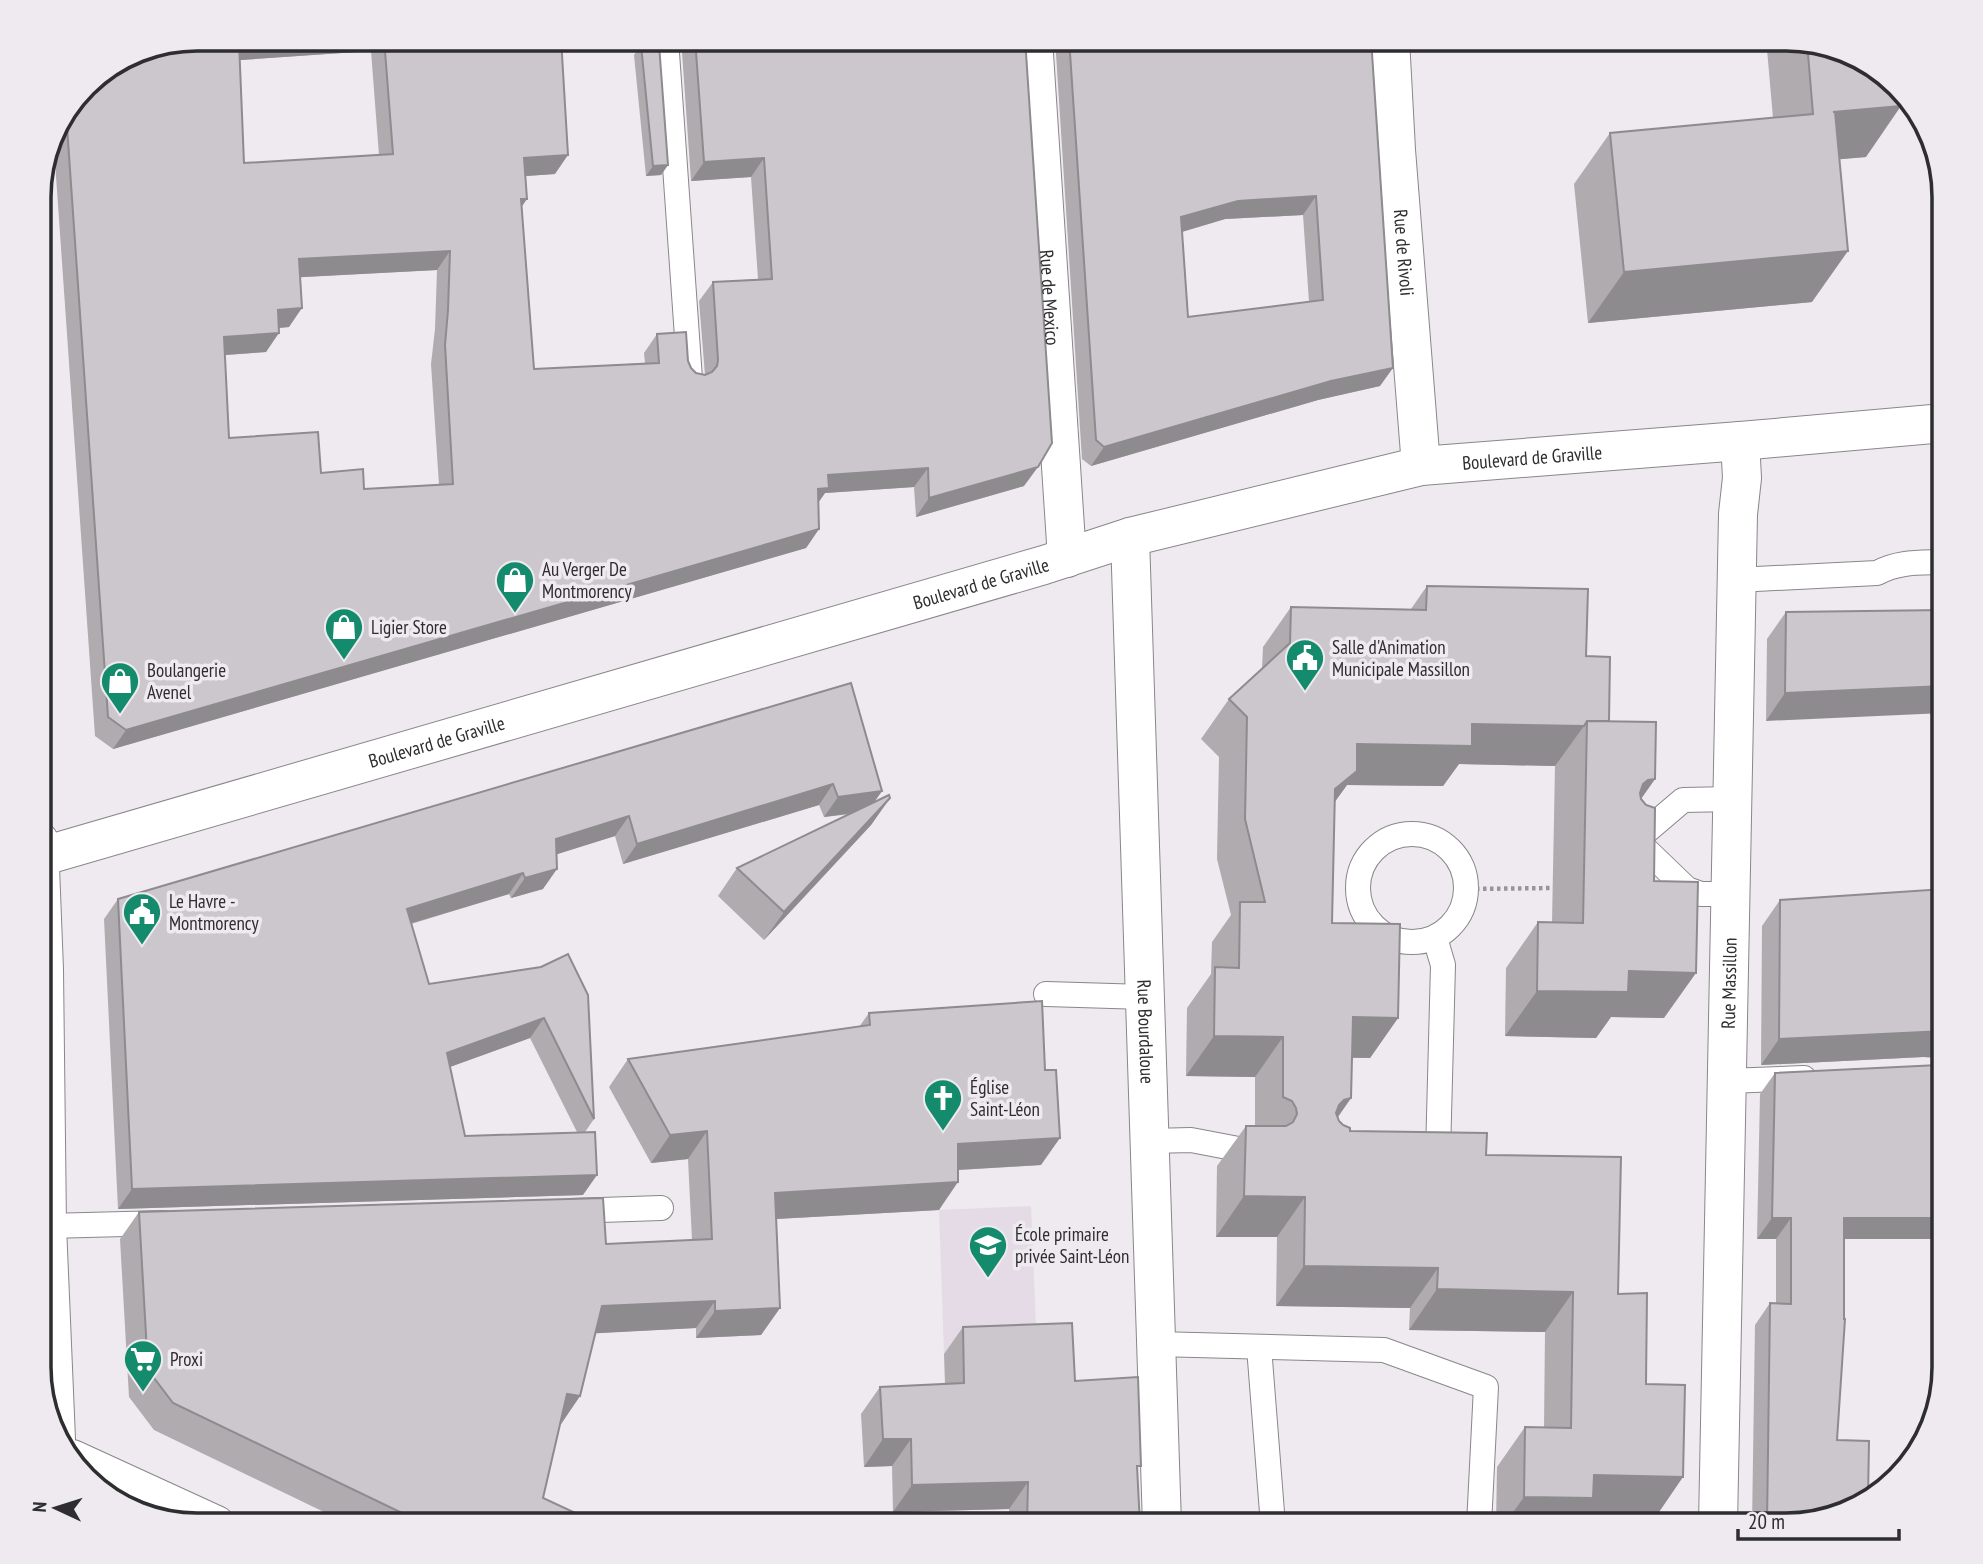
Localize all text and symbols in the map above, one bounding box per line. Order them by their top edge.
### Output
street label: Rue de Rivoli [1389,208,1419,297]
street label: Rue de Mexico [1035,249,1065,346]
street label: Boulevard de Graville [1461,440,1603,475]
street label: Boulevard de Graville [910,552,1052,614]
place label: Au Verger De Montmorency [542,557,632,603]
shop icon: Au Verger De Montmorency [494,559,536,614]
shop icon: Ligier Store [323,606,365,661]
place label: Ligier Store [371,615,447,639]
place label: Salle d'Animation Municipale Massillon [1332,635,1470,681]
public building icon: Salle d'Animation Municipale Massillon [1284,637,1326,692]
place label: Boulangerie Avenel [147,658,226,704]
shop icon: Boulangerie Avenel [99,660,141,715]
street label: Boulevard de Graville [366,710,507,773]
place label: Le Havre - Montmorency [169,889,259,935]
public building icon: Le Havre - Montmorency [121,891,163,946]
street label: Rue Massillon [1716,937,1742,1029]
street label: Rue Bourdaloue [1132,979,1160,1085]
place label: Église Saint-Léon [970,1075,1040,1121]
church icon: Église Saint-Léon [922,1077,964,1132]
place label: École primaire privée Saint-Léon [1015,1222,1129,1268]
school or university icon: École primaire privée Saint-Léon [967,1224,1009,1279]
supermarket icon: Proxi [122,1338,164,1393]
place label: Proxi [170,1347,203,1371]
north arrow [21,1473,91,1543]
scale bar [1738,1498,1899,1542]
text: N [27,1501,51,1513]
text: 20 m [1748,1508,1785,1535]

